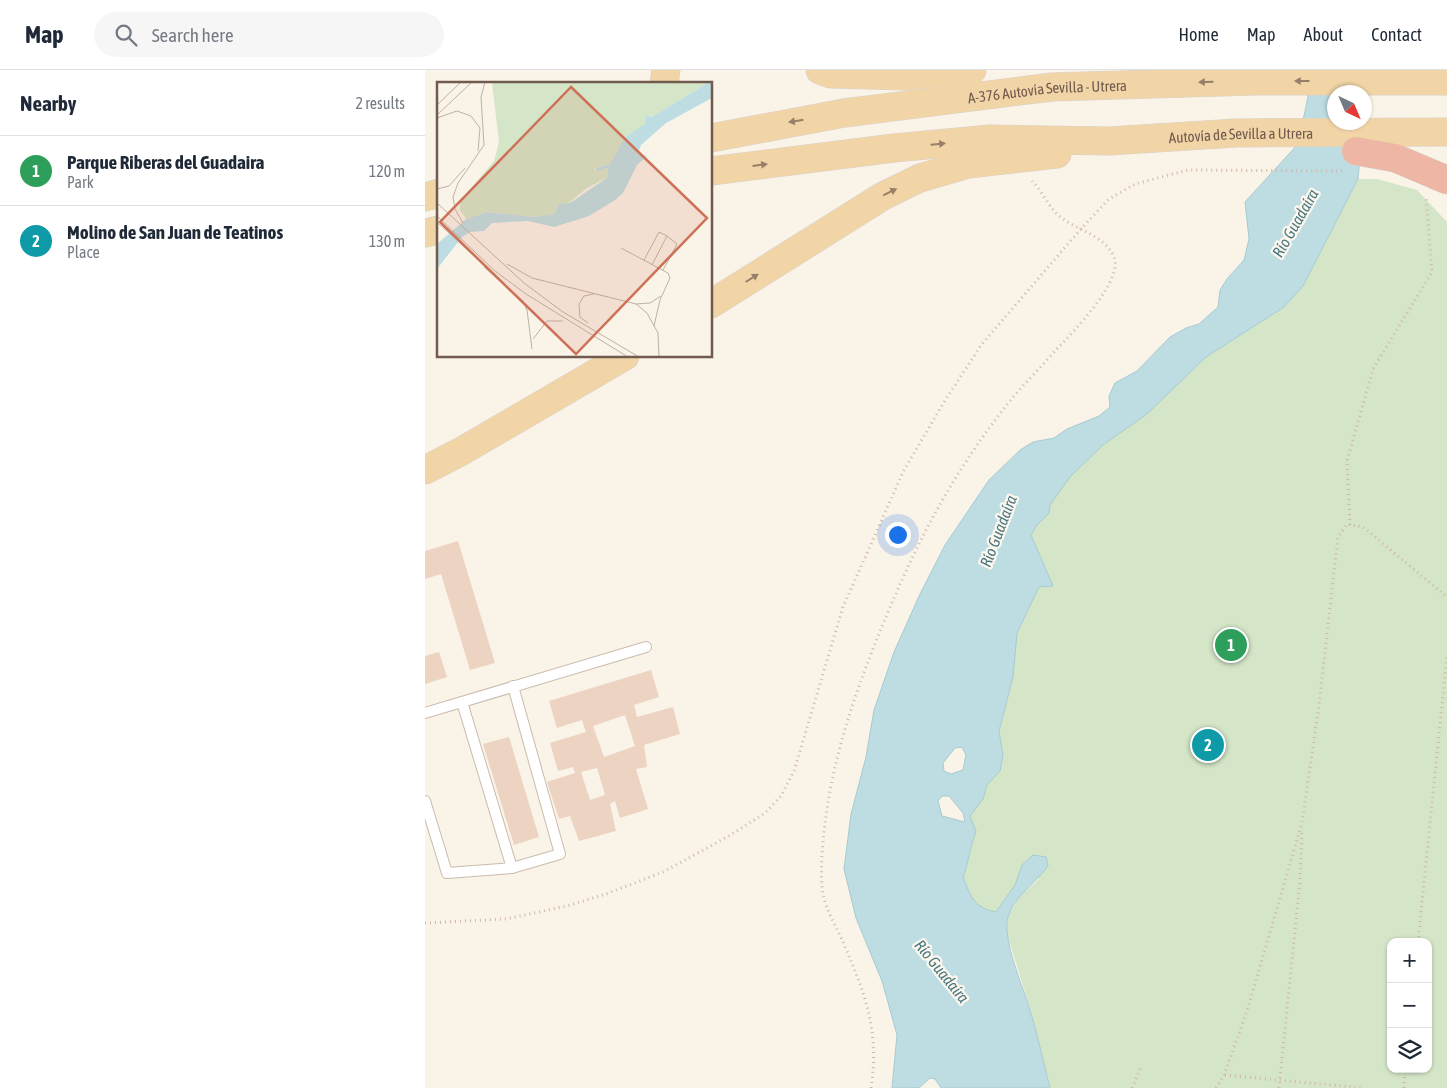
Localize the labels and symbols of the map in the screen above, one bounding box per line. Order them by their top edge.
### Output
street label: A-376 Autovía Sevilla - Utrera [967,76,1127,106]
one-way arrow [1293,77,1309,85]
one-way arrow [1198,78,1214,86]
inset map [437,82,713,358]
north arrow [1327,85,1372,130]
one-way arrow [788,117,804,125]
street label: Autovía de Sevilla a Utrera [1168,124,1313,146]
one-way arrow [931,140,947,148]
one-way arrow [752,160,768,168]
water label: Río Guadaíra [1268,185,1322,260]
one-way arrow [883,188,898,197]
one-way arrow [746,273,759,283]
water label: Río Guadaíra [976,492,1020,569]
your location [885,522,911,548]
pin: 1 [1215,626,1247,664]
pin: 2 [1192,726,1224,764]
water label: Río Guadaíra [911,936,973,1006]

